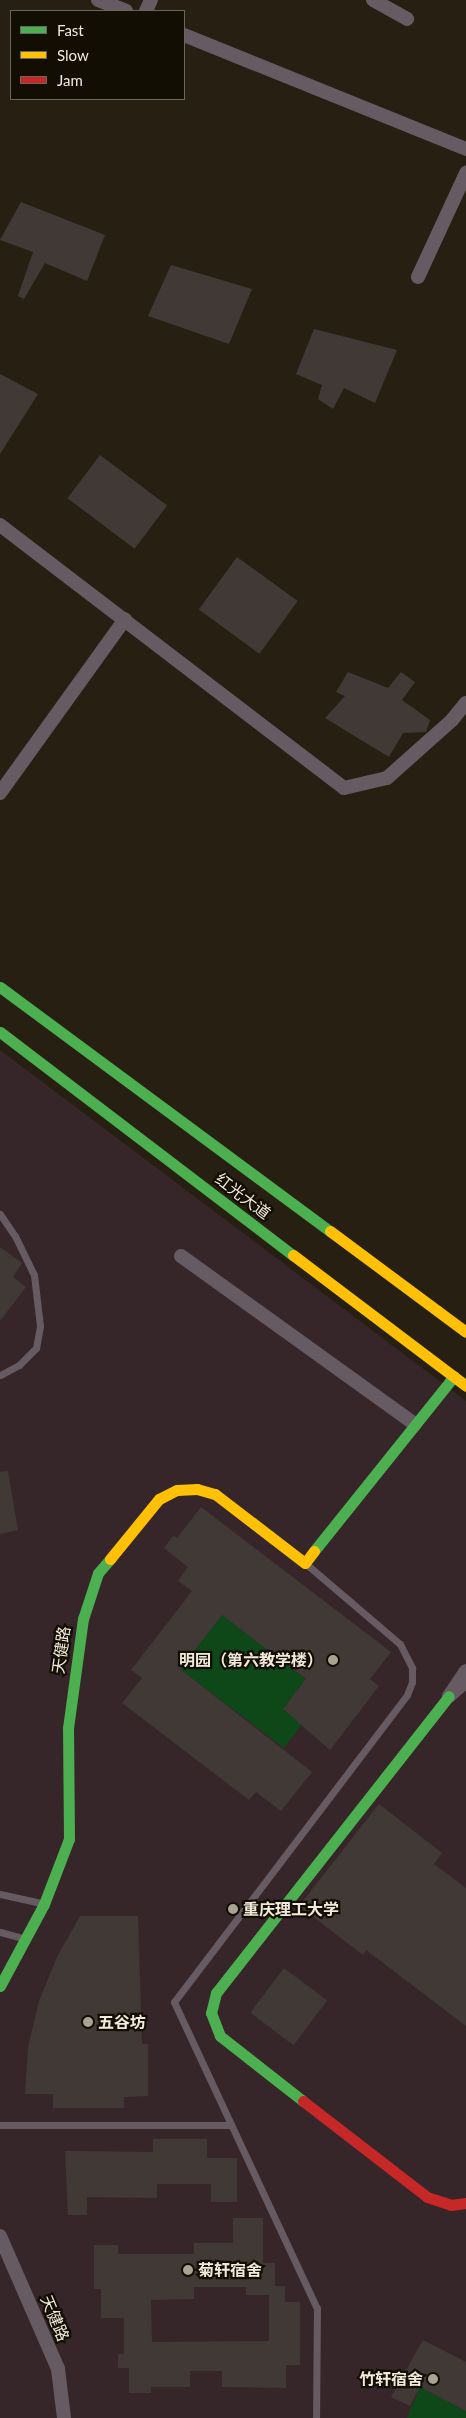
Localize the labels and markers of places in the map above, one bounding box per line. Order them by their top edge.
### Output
place label: 明园（第六教学楼） [179,1650,323,1670]
marker: 明园（第六教学楼） [327,1654,339,1666]
place label: 重庆理工大学 [243,1899,339,1919]
marker: 重庆理工大学 [227,1903,239,1915]
place label: 五谷坊 [98,2012,146,2032]
marker: 五谷坊 [82,2016,94,2028]
place label: 菊轩宿舍 [198,2260,262,2280]
marker: 菊轩宿舍 [182,2264,194,2276]
place label: 竹轩宿舍 [359,2369,423,2389]
marker: 竹轩宿舍 [427,2373,439,2385]

